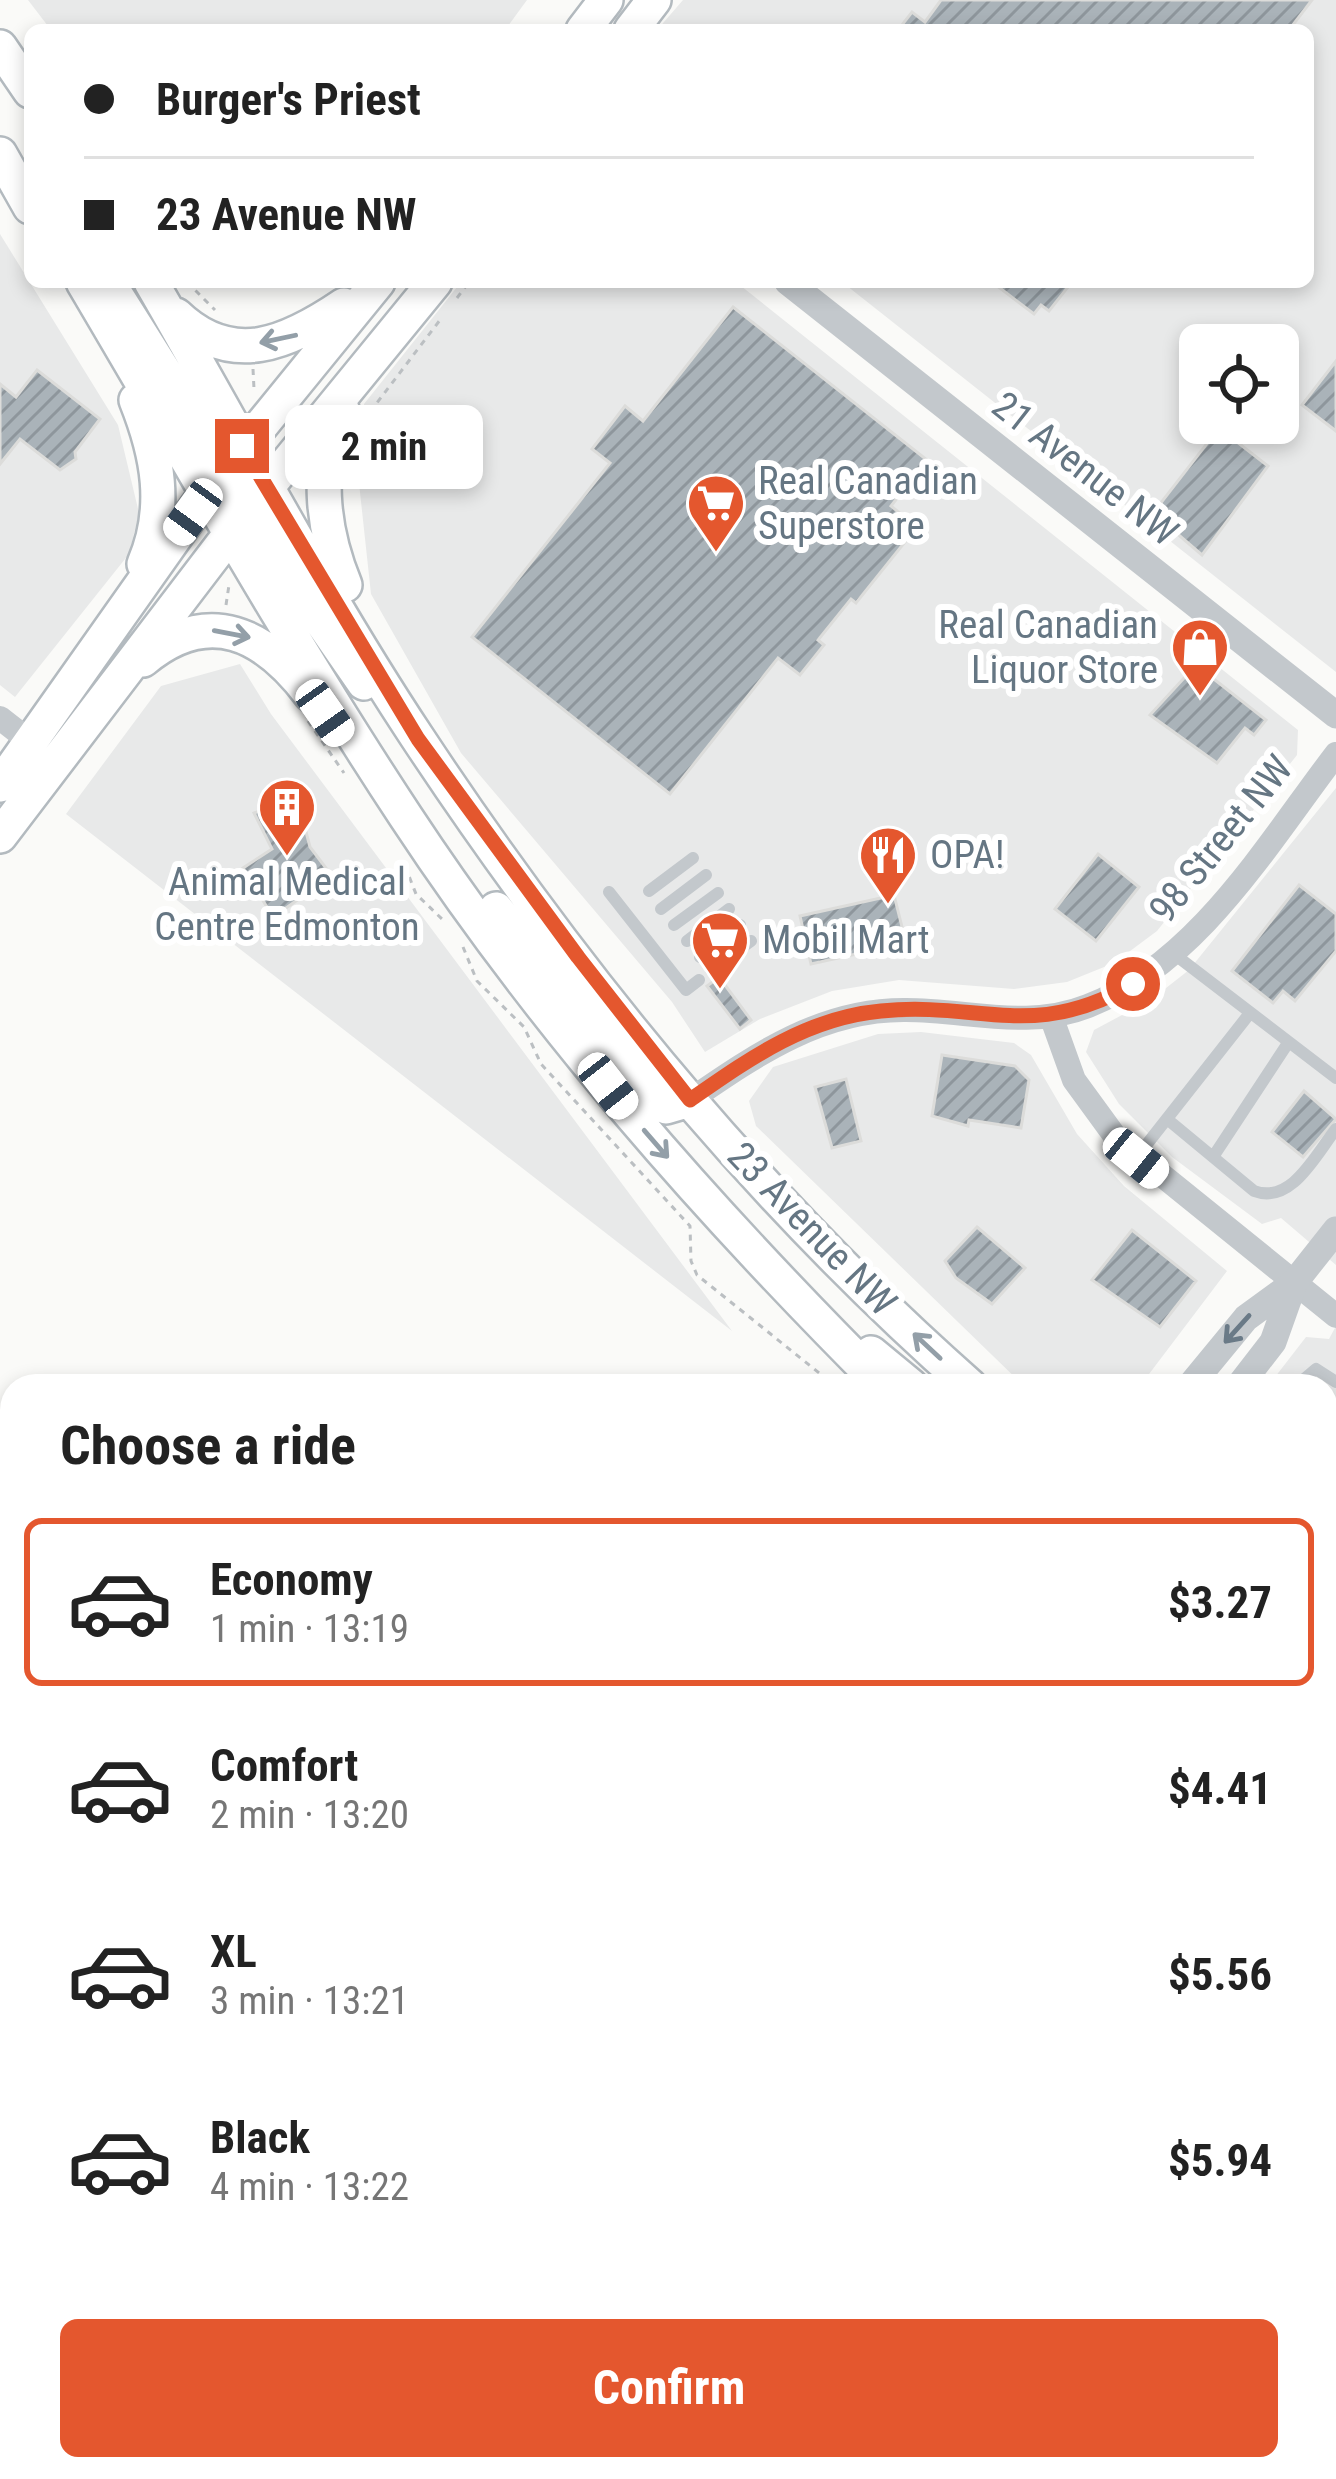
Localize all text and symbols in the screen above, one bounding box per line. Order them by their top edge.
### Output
text: Burger's Priest [156,73,421,126]
text: 23 Avenue NW [156,188,417,241]
map controls [1179,324,1299,444]
button: locate [1179,324,1299,444]
one-way arrow [260,329,298,352]
street label: 21 Avenue NW [983,382,1187,556]
callout: 2 min [284,404,482,488]
route end [215,419,269,473]
text: 2 min [341,424,427,470]
place label: Real Canadian Superstore [758,458,978,549]
car [157,472,229,552]
supermarket icon: Real Canadian Superstore [685,472,747,554]
place label: Real Canadian Liquor Store [938,602,1158,693]
shop icon: Real Canadian Liquor Store [1169,616,1231,698]
one-way arrow [212,624,251,646]
car [290,673,360,753]
street label: 98 Street NW [1140,746,1302,932]
building icon: Animal Medical Centre Edmonton [256,776,318,858]
restaurant icon: OPA! [857,824,919,906]
place label: OPA! [930,832,1005,878]
place label: Animal Medical Centre Edmonton [154,859,420,950]
supermarket icon: Mobil Mart [689,909,751,991]
place label: Mobil Mart [762,917,930,963]
route start [1106,957,1160,1011]
car [572,1047,644,1125]
car [1097,1121,1175,1195]
one-way arrow [641,1128,669,1159]
street label: 23 Avenue NW [718,1133,906,1325]
one-way arrow [1224,1314,1252,1344]
one-way arrow [913,1333,942,1361]
text: Choose a ride [60,1414,356,1477]
icon: car [66,1548,174,1656]
text: Economy [210,1553,373,1606]
text: $3.27 [1168,1576,1272,1629]
text: 1 min · 13:19 [210,1606,409,1652]
icon: car [66,1734,174,1842]
text: Comfort [210,1739,358,1792]
text: $4.41 [1168,1762,1272,1815]
text: 2 min · 13:20 [210,1792,409,1838]
icon: car [66,1920,174,2028]
text: XL [210,1925,257,1978]
text: $5.56 [1168,1948,1272,2001]
text: 3 min · 13:21 [210,1978,409,2024]
icon: car [66,2106,174,2214]
text: Black [210,2111,310,2164]
text: $5.94 [1168,2134,1272,2187]
text: 4 min · 13:22 [210,2164,409,2210]
button: Confirm [60,2319,1278,2457]

